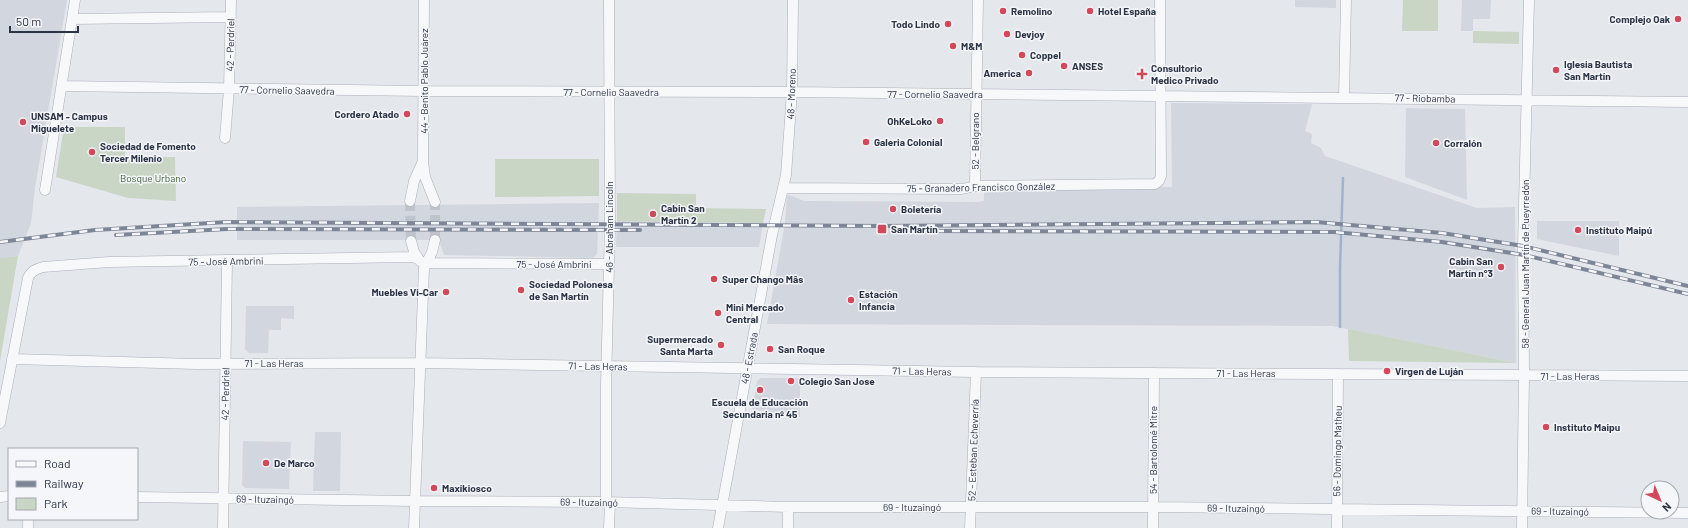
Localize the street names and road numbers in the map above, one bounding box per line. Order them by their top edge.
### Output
street label: 42 - Perdriel [224,19,236,71]
street label: 44 - Benito Pablo Juárez [418,28,430,134]
street label: 48 - Moreno [784,68,798,120]
street label: 77 - Cornelio Saavedra [239,83,335,97]
street label: 77 - Cornelio Saavedra [563,86,659,98]
street label: 77 - Cornelio Saavedra [887,88,983,100]
street label: 77 - Riobamba [1394,91,1456,105]
street label: 52 - Belgrano [969,112,981,170]
street label: 75 - Granadero Francisco González [907,180,1056,194]
street label: 58 - General Juan Martín de Pueyrredón [1519,180,1531,348]
street label: 46 - Abraham Lincoln [603,181,615,273]
street label: 75 - José Ambrini [188,254,264,268]
street label: 75 - José Ambrini [516,258,592,270]
street label: 48 - Estrada [738,331,760,385]
street label: 71 - Las Heras [244,357,304,369]
street label: 71 - Las Heras [568,359,628,373]
street label: 71 - Las Heras [892,364,952,378]
street label: 71 - Las Heras [1216,367,1276,379]
street label: 42 - Perdriel [219,368,231,420]
street label: 71 - Las Heras [1540,370,1600,382]
street label: 52 - Esteban Echeverría [965,399,981,501]
street label: 54 - Bartolomé Mitre [1147,406,1159,494]
street label: 56 - Domingo Matheu [1330,406,1344,496]
street label: 69 - Ituzaingó [236,492,294,506]
street label: 69 - Ituzaingó [560,495,618,509]
street label: 69 - Ituzaingó [883,501,941,513]
street label: 69 - Ituzaingó [1207,501,1265,515]
street label: 69 - Ituzaingó [1531,504,1589,518]

